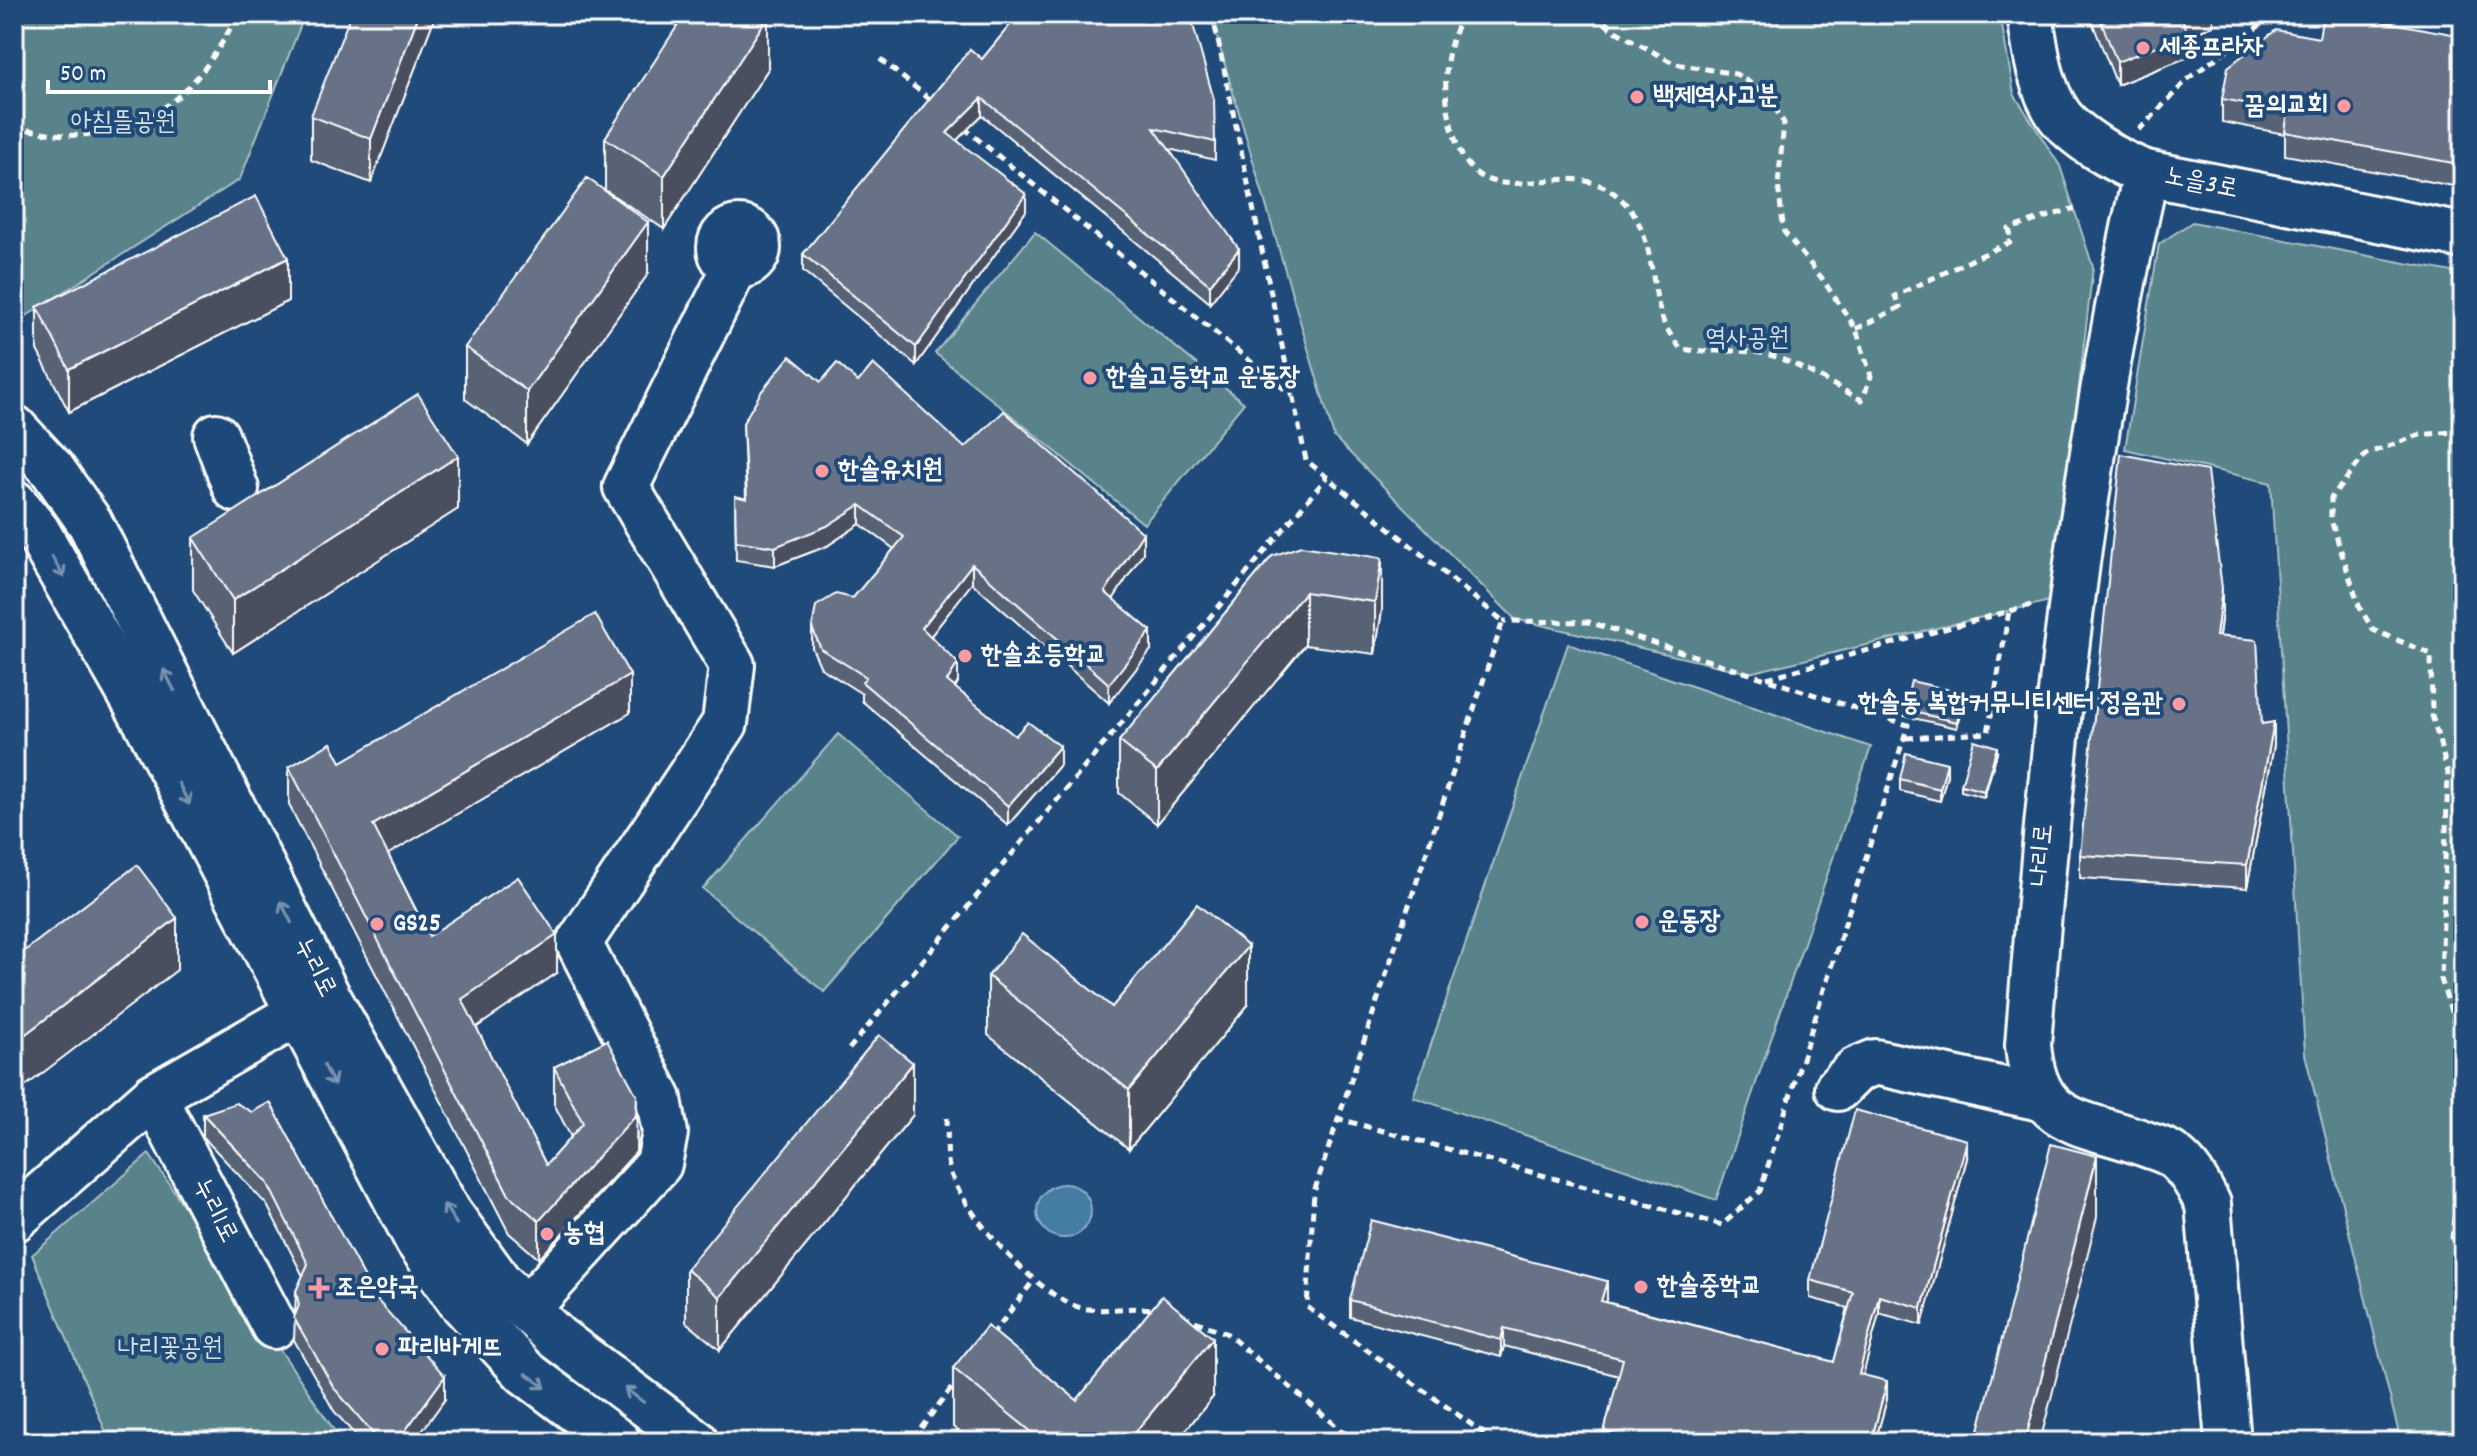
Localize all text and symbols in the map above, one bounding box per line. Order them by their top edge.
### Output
place label: 세종프라자 [2159,30,2264,67]
marker: 세종프라자 [2134,39,2152,57]
scale bar [48,44,270,94]
text: 50 m [60,58,106,92]
place label: 백제역사고분 [1653,79,1779,116]
marker: 백제역사고분 [1628,88,1646,106]
place label: 꿈의교회 [2244,88,2328,125]
marker: 꿈의교회 [2335,97,2353,115]
park label: 아침뜰공원 [71,105,175,142]
street label: 노을3로 [2161,159,2241,209]
park label: 역사공원 [1705,321,1789,358]
place label: 한솔고등학교 운동장 [1105,360,1300,397]
marker: 한솔고등학교 운동장 [1081,369,1099,387]
place label: 한솔유치원 [837,453,943,490]
marker: 한솔유치원 [813,462,831,480]
one-way arrow [50,555,66,578]
place label: 한솔초등학교 [980,638,1107,675]
marker: 한솔초등학교 [956,647,974,665]
one-way arrow [161,668,176,692]
place label: 한솔동 복합커뮤니티센터 정음관 [1857,686,2163,723]
marker: 한솔동 복합커뮤니티센터 정음관 [2170,695,2188,713]
one-way arrow [176,782,192,806]
street label: 나리로 [2022,822,2064,888]
one-way arrow [277,901,293,925]
place label: 운동장 [1658,904,1721,941]
place label: GS25 [393,906,441,943]
marker: 운동장 [1633,913,1651,931]
marker: GS25 [368,915,386,933]
street label: 누리로 [283,932,345,1004]
one-way arrow [322,1062,338,1086]
street label: 누리1로 [182,1172,246,1250]
one-way arrow [442,1203,458,1226]
place label: 농협 [563,1216,605,1253]
marker: 농협 [538,1225,556,1243]
place label: 한솔중학교 [1656,1269,1762,1306]
place label: 조은약국 [335,1270,419,1307]
marker: 한솔중학교 [1632,1278,1650,1296]
marker: 조은약국 [310,1279,328,1297]
park label: 나리꽃공원 [118,1331,222,1368]
place label: 파리바게뜨 [398,1331,503,1368]
marker: 파리바게뜨 [373,1340,391,1358]
one-way arrow [525,1372,547,1389]
one-way arrow [624,1387,645,1404]

